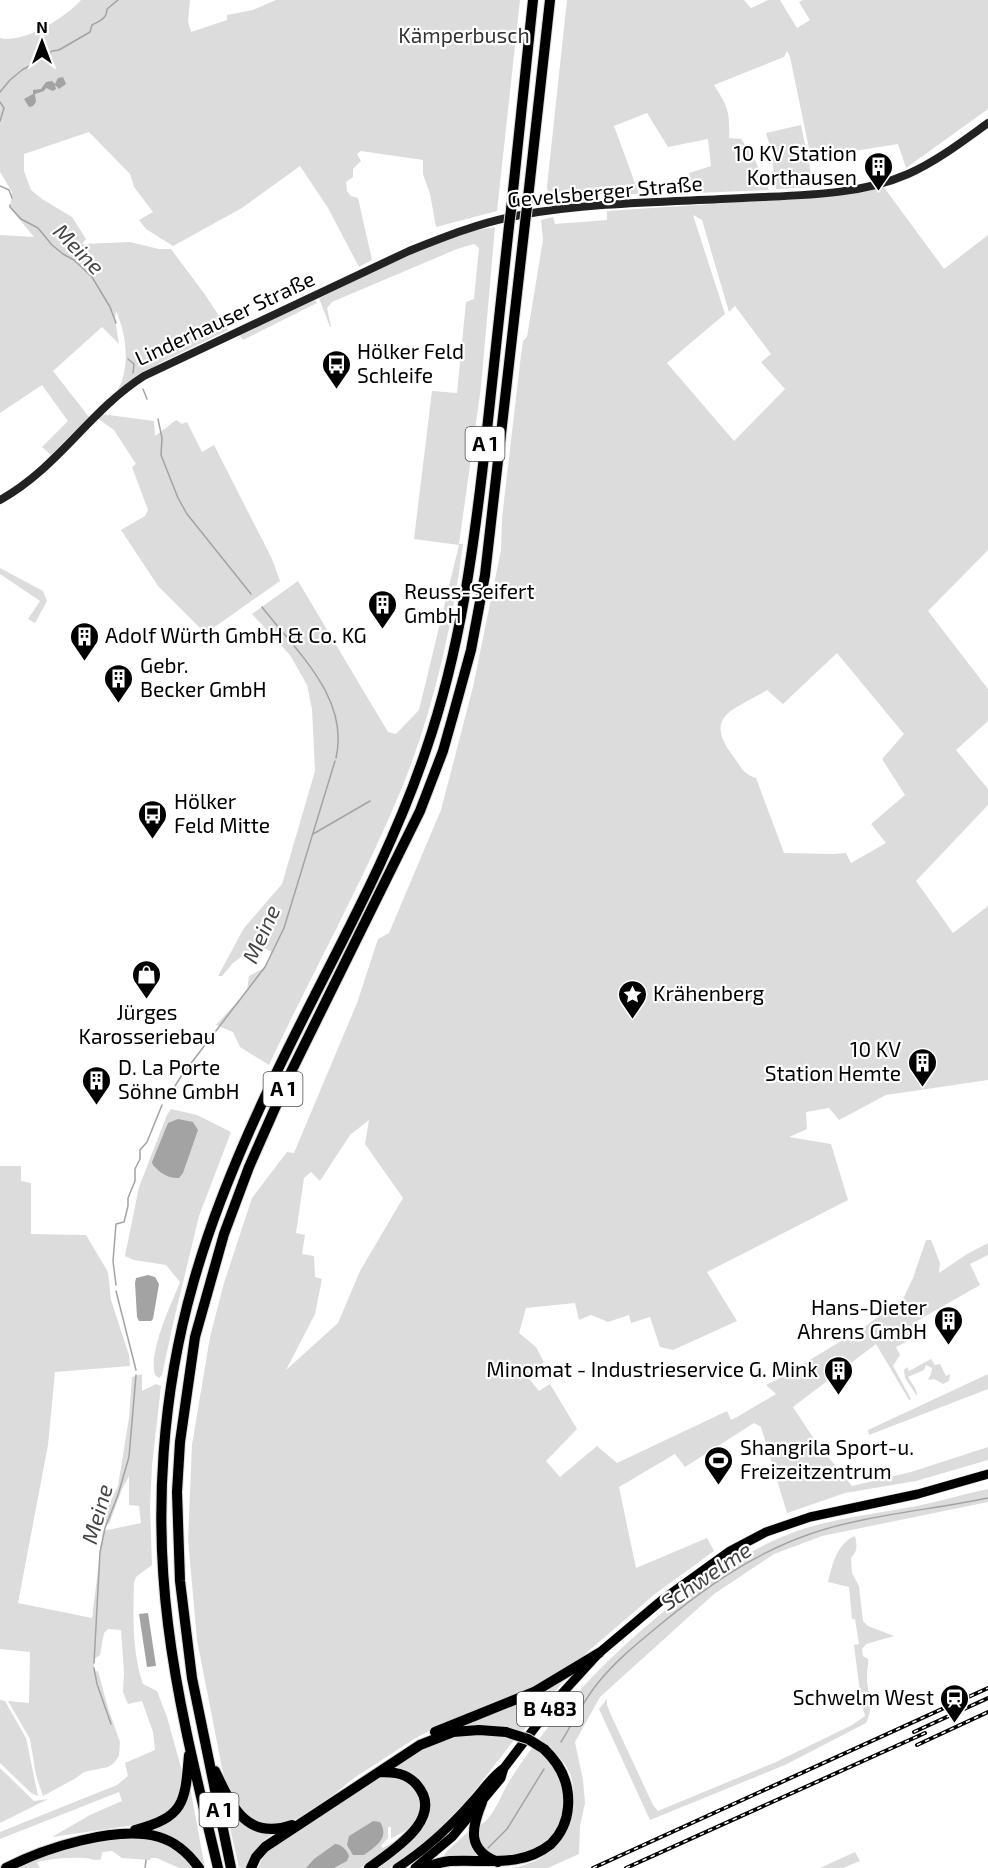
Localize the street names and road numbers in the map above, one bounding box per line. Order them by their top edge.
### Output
street label: Gevelsberger Straße [506,170,703,211]
street label: Linderhauser Straße [131,265,318,370]
road number: A 1 [466,427,504,461]
road number: A 1 [264,1072,302,1106]
road number: B 483 [517,1692,583,1726]
road number: A 1 [200,1793,238,1827]

